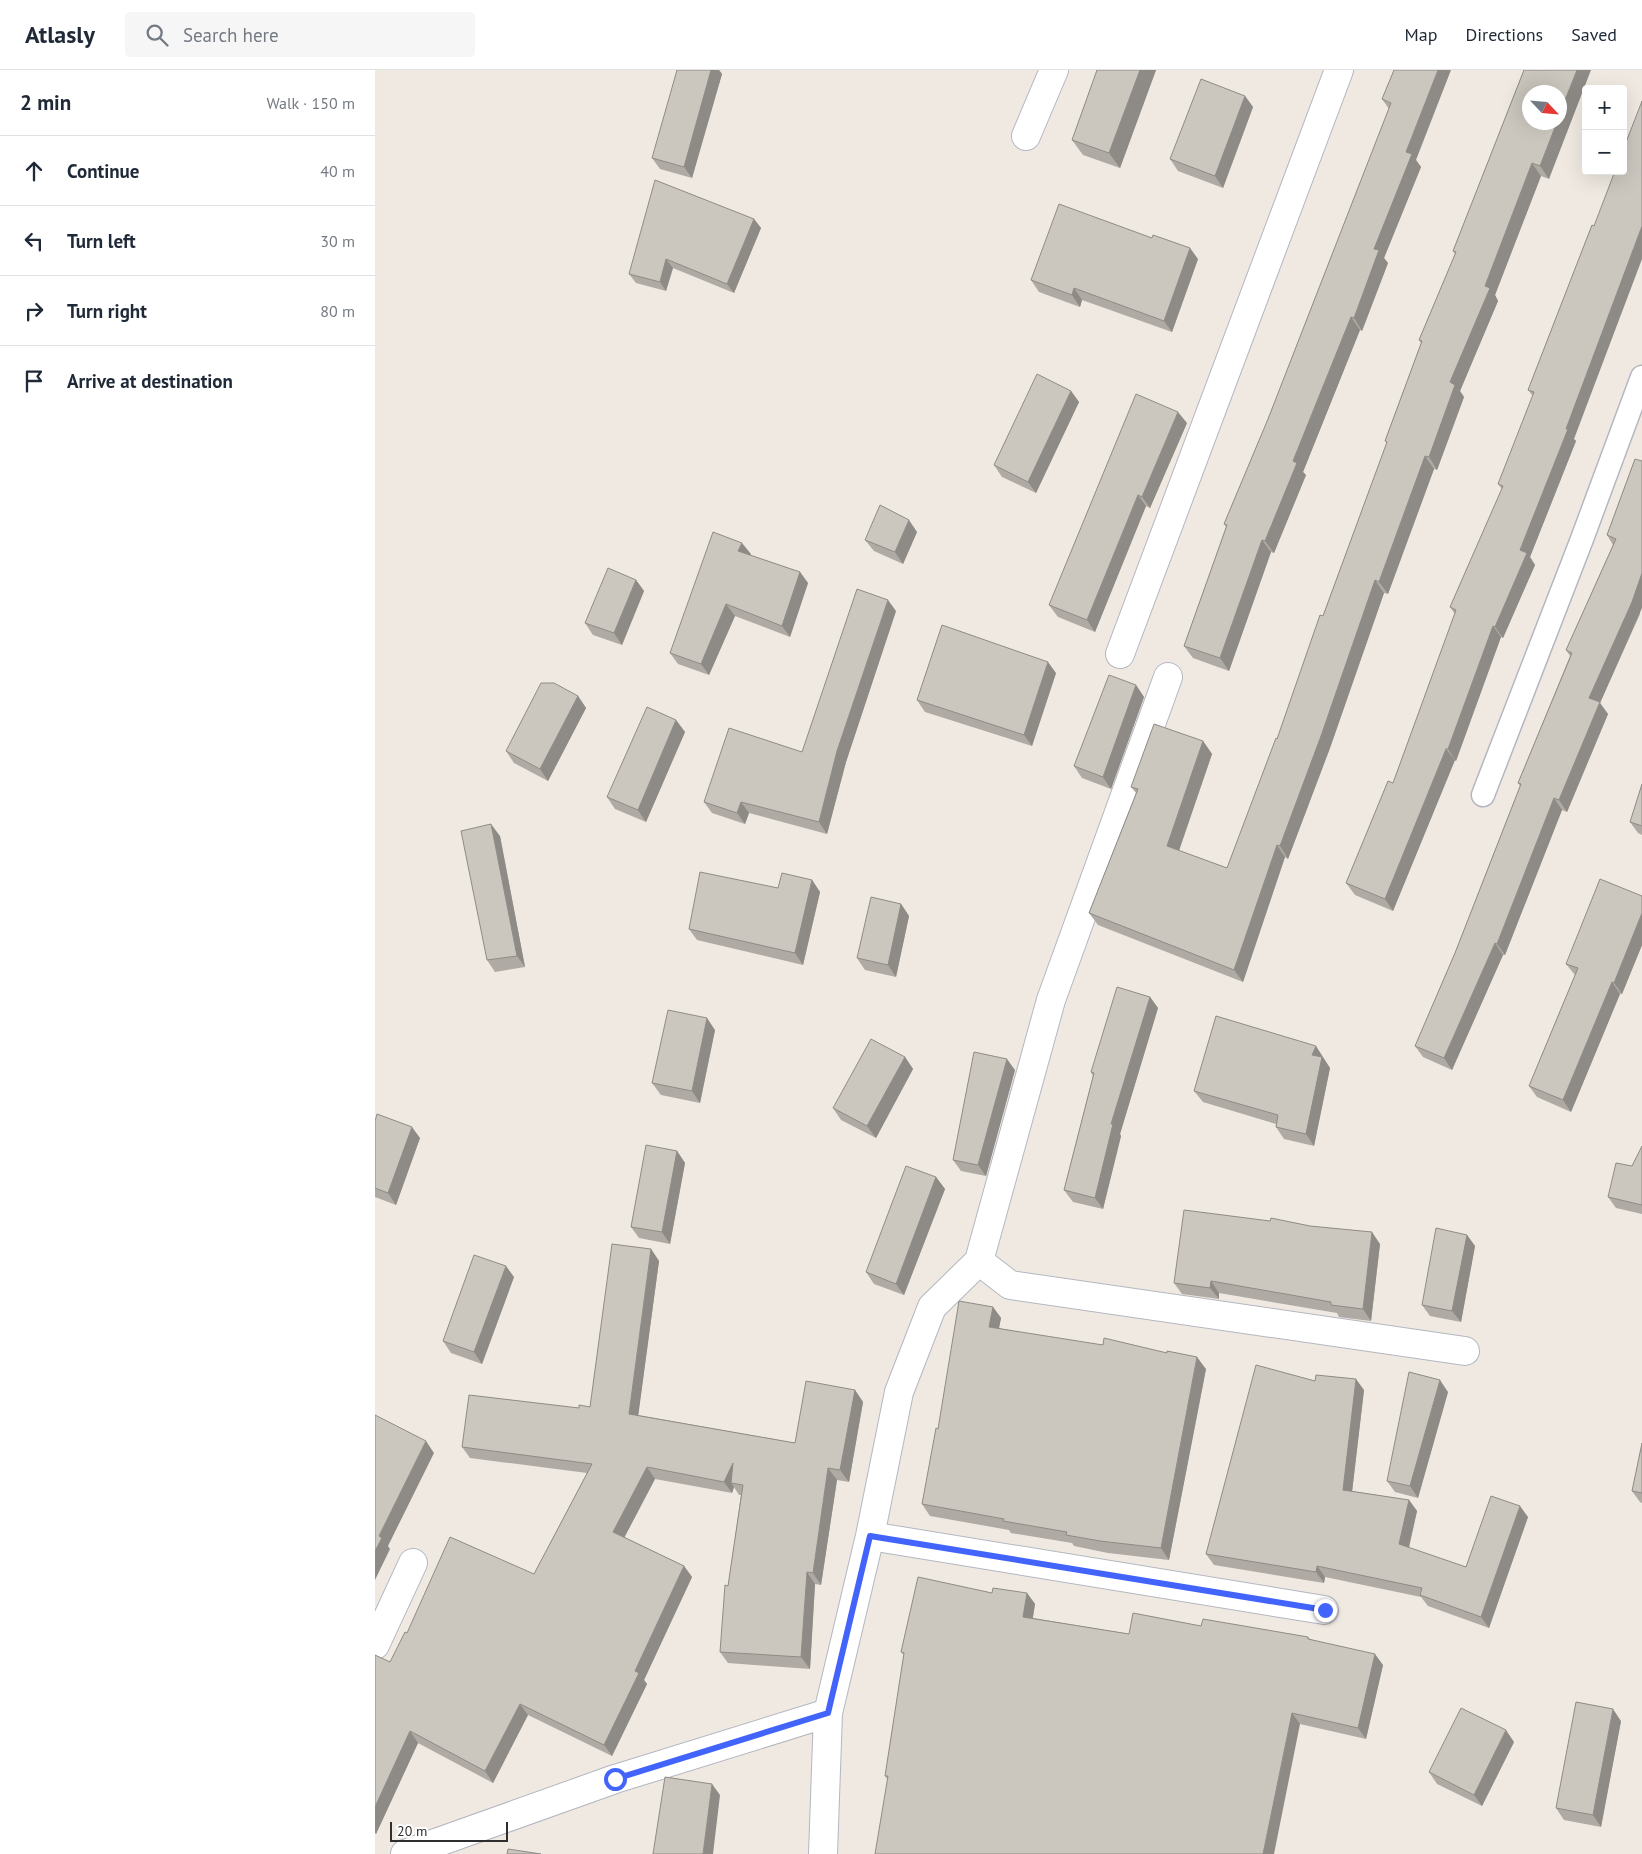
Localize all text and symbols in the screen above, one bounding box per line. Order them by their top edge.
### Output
search box [125,12,475,57]
text: Atlasly [25,19,95,50]
icon: search [143,21,171,49]
text: Search here [183,23,279,47]
text: Map [1405,23,1437,46]
text: Directions [1465,23,1543,46]
text: Saved [1571,23,1617,46]
north arrow [1522,85,1567,130]
map controls [1582,85,1627,175]
button: + [1582,85,1627,130]
text: 2 min [20,89,71,116]
text: Walk · 150 m [266,93,355,113]
button: − [1582,130,1627,175]
icon: ahead [20,157,48,185]
text: Continue [67,159,139,183]
text: 40 m [320,161,355,181]
icon: left [20,227,48,255]
text: Turn left [67,229,136,253]
text: 30 m [320,231,355,251]
icon: right [20,297,48,325]
text: Turn right [67,299,147,323]
text: 80 m [320,301,355,321]
icon: arrive [20,367,48,395]
text: Arrive at destination [67,369,233,393]
route end [1314,1599,1337,1622]
route start [604,1768,627,1791]
scale bar [390,1819,507,1842]
text: 20 m [397,1822,427,1840]

